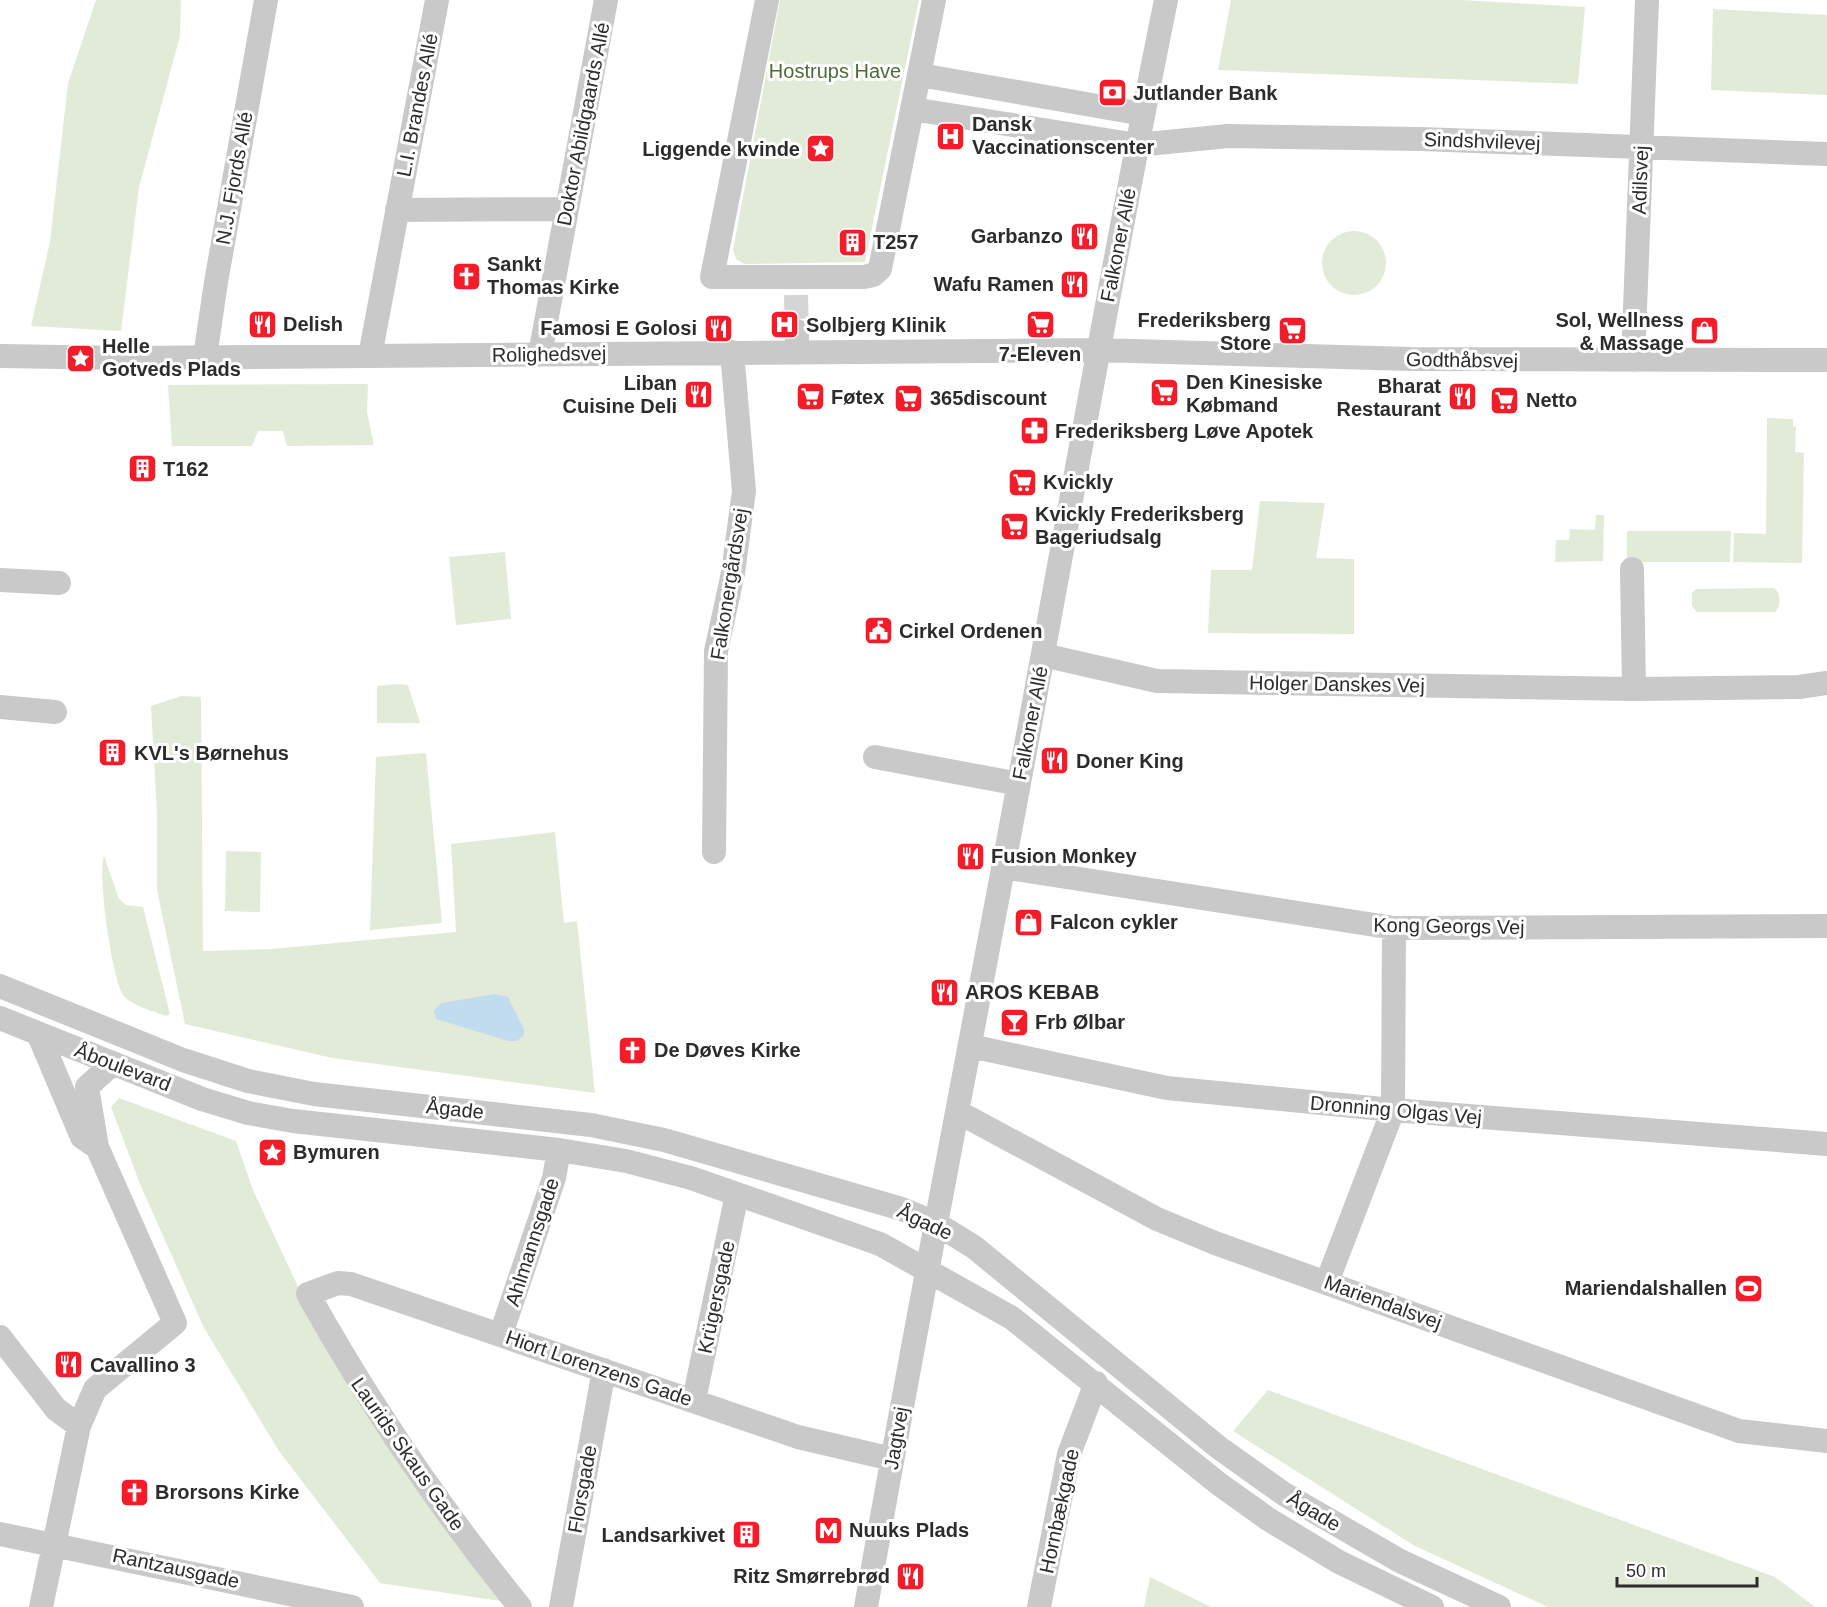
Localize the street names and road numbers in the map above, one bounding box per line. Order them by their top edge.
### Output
street label: Doktor Abildgaards Allé [552,20,614,228]
street label: L.I. Brandes Allé [392,31,442,179]
street label: N.J. Fjords Allé [211,110,257,246]
street label: Sindshvilevej [1423,128,1541,154]
street label: Adilsvej [1628,145,1652,215]
street label: Falkoner Allé [1096,186,1140,304]
street label: Rolighedsvej [492,342,606,366]
street label: Godthåbsvej [1406,348,1518,372]
street label: Falkonergårdsvej [706,507,752,661]
street label: Falkoner Allé [1008,664,1052,782]
street label: Holger Danskes Vej [1249,671,1425,697]
street label: Kong Georgs Vej [1373,914,1525,938]
street label: Åboulevard [72,1039,174,1095]
street label: Dronning Olgas Vej [1309,1092,1483,1128]
street label: Ågade [425,1095,485,1123]
street label: Ahlmannsgade [501,1175,563,1309]
street label: Ågade [894,1200,956,1244]
street label: Krügersgade [693,1239,739,1355]
street label: Mariendalsvej [1321,1271,1445,1333]
street label: Hiort Lorenzens Gade [503,1326,695,1410]
street label: Laurids Skaus Gade [347,1373,469,1535]
street label: Jagtvej [880,1405,912,1471]
street label: Florsgade [563,1443,601,1535]
street label: Hornbækgade [1035,1447,1083,1575]
street label: Ågade [1284,1487,1344,1535]
street label: Rantzausgade [111,1544,241,1592]

